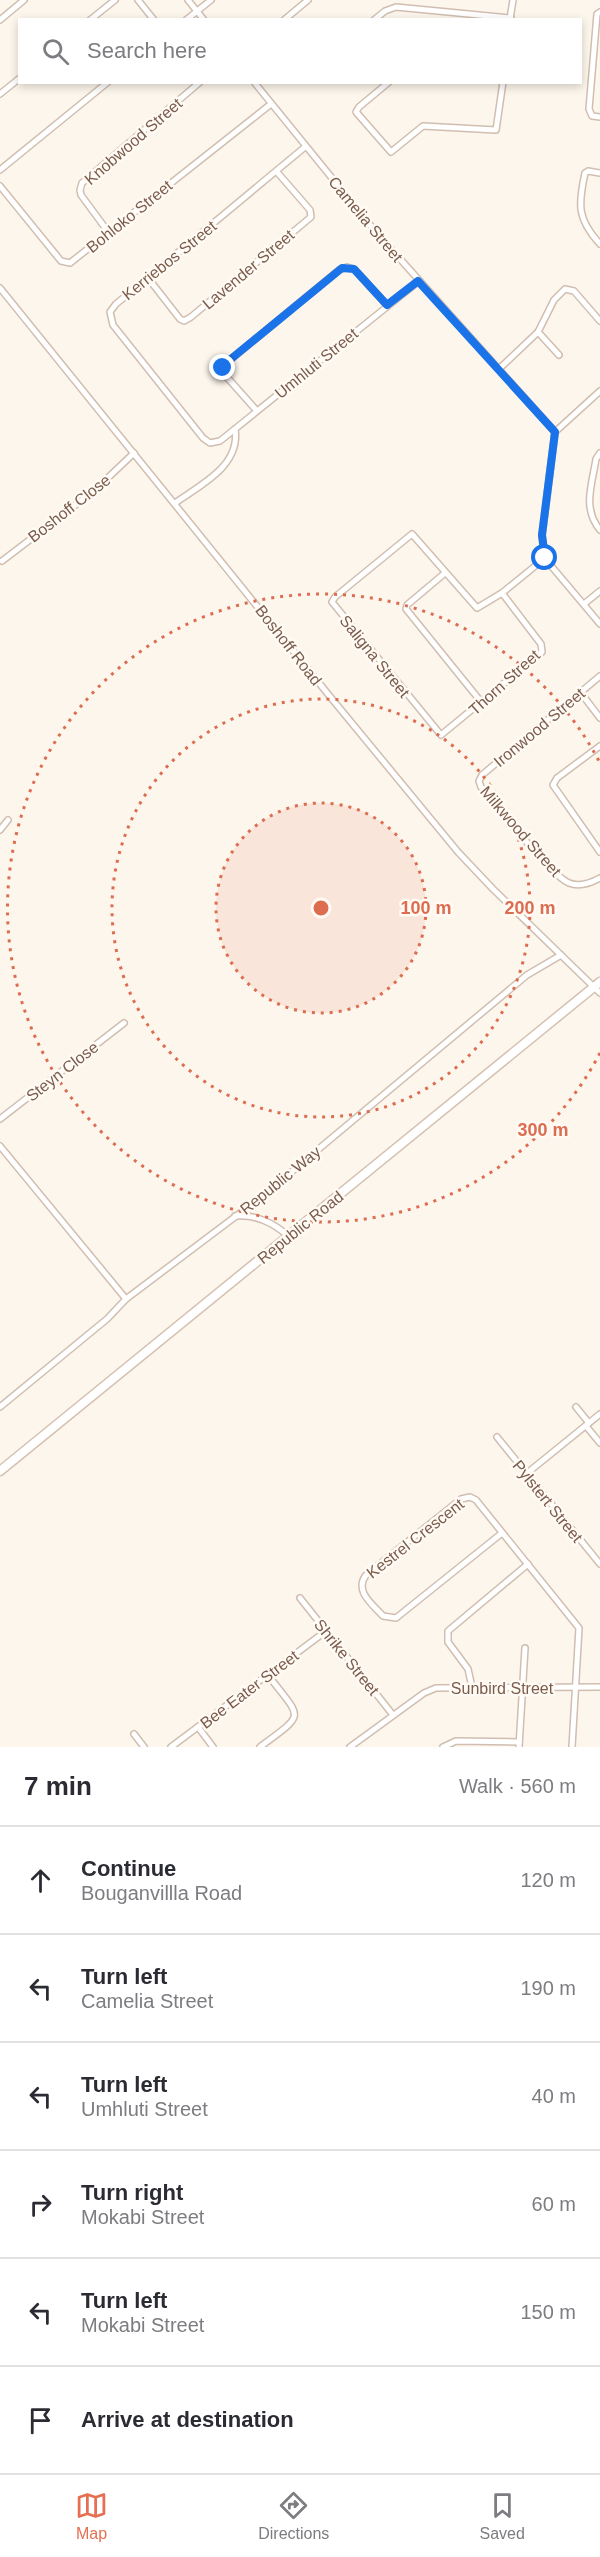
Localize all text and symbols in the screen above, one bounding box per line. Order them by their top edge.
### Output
search box [18,18,582,84]
icon: search [39,35,72,68]
text: Search here [87,38,207,63]
street label: Knobwood Street [81,94,186,188]
street label: Camelia Street [325,173,406,266]
street label: Bohloko Street [83,176,176,256]
street label: Kerriebos Street [119,217,220,303]
street label: Lavender Street [199,226,298,312]
street label: Umhluti Street [272,325,361,402]
route end [209,354,235,380]
street label: Boshoff Close [25,471,114,546]
route start [531,544,557,570]
street label: Boshoff Road [252,602,325,689]
street label: Saligna Street [336,612,413,701]
street label: Thorn Street [466,646,543,718]
street label: Ironwood Street [491,684,588,770]
street label: Milkwood Street [477,783,565,880]
centre of rings [311,898,331,918]
text: 100 m [400,898,452,918]
text: 200 m [504,898,556,918]
street label: Steyn Close [23,1038,102,1105]
text: 300 m [517,1120,569,1140]
street label: Republic Way [237,1143,324,1218]
street label: Republic Road [254,1188,346,1267]
street label: Pylstert Street [509,1457,586,1546]
street label: Kestrel Crescent [363,1495,468,1581]
street label: Shrike Street [311,1616,383,1699]
street label: Bee Eater Street [197,1647,302,1732]
street label: Sunbird Street [451,1680,554,1697]
text: 7 min [24,1771,92,1801]
text: Walk · 560 m [459,1775,576,1797]
text: Continue [81,1856,176,1881]
icon: ahead [24,1864,57,1897]
text: 120 m [520,1869,576,1891]
text: Bouganvillla Road [81,1882,242,1904]
text: Turn left [81,1964,167,1989]
icon: left [24,1972,57,2005]
text: 190 m [520,1977,576,1999]
text: Camelia Street [81,1990,213,2012]
text: Turn left [81,2072,167,2097]
icon: left [24,2080,57,2113]
text: 40 m [532,2085,576,2107]
text: Umhluti Street [81,2098,208,2120]
text: Turn right [81,2180,183,2205]
icon: right [24,2188,57,2221]
text: 60 m [532,2193,576,2215]
text: Mokabi Street [81,2206,204,2228]
text: Turn left [81,2288,167,2313]
icon: left [24,2296,57,2329]
text: 150 m [520,2301,576,2323]
text: Mokabi Street [81,2314,204,2336]
icon: arrive [24,2404,57,2437]
text: Arrive at destination [81,2407,294,2432]
tab: Map [75,2489,108,2543]
tab: Directions [258,2489,329,2543]
tab: Saved [480,2489,525,2543]

